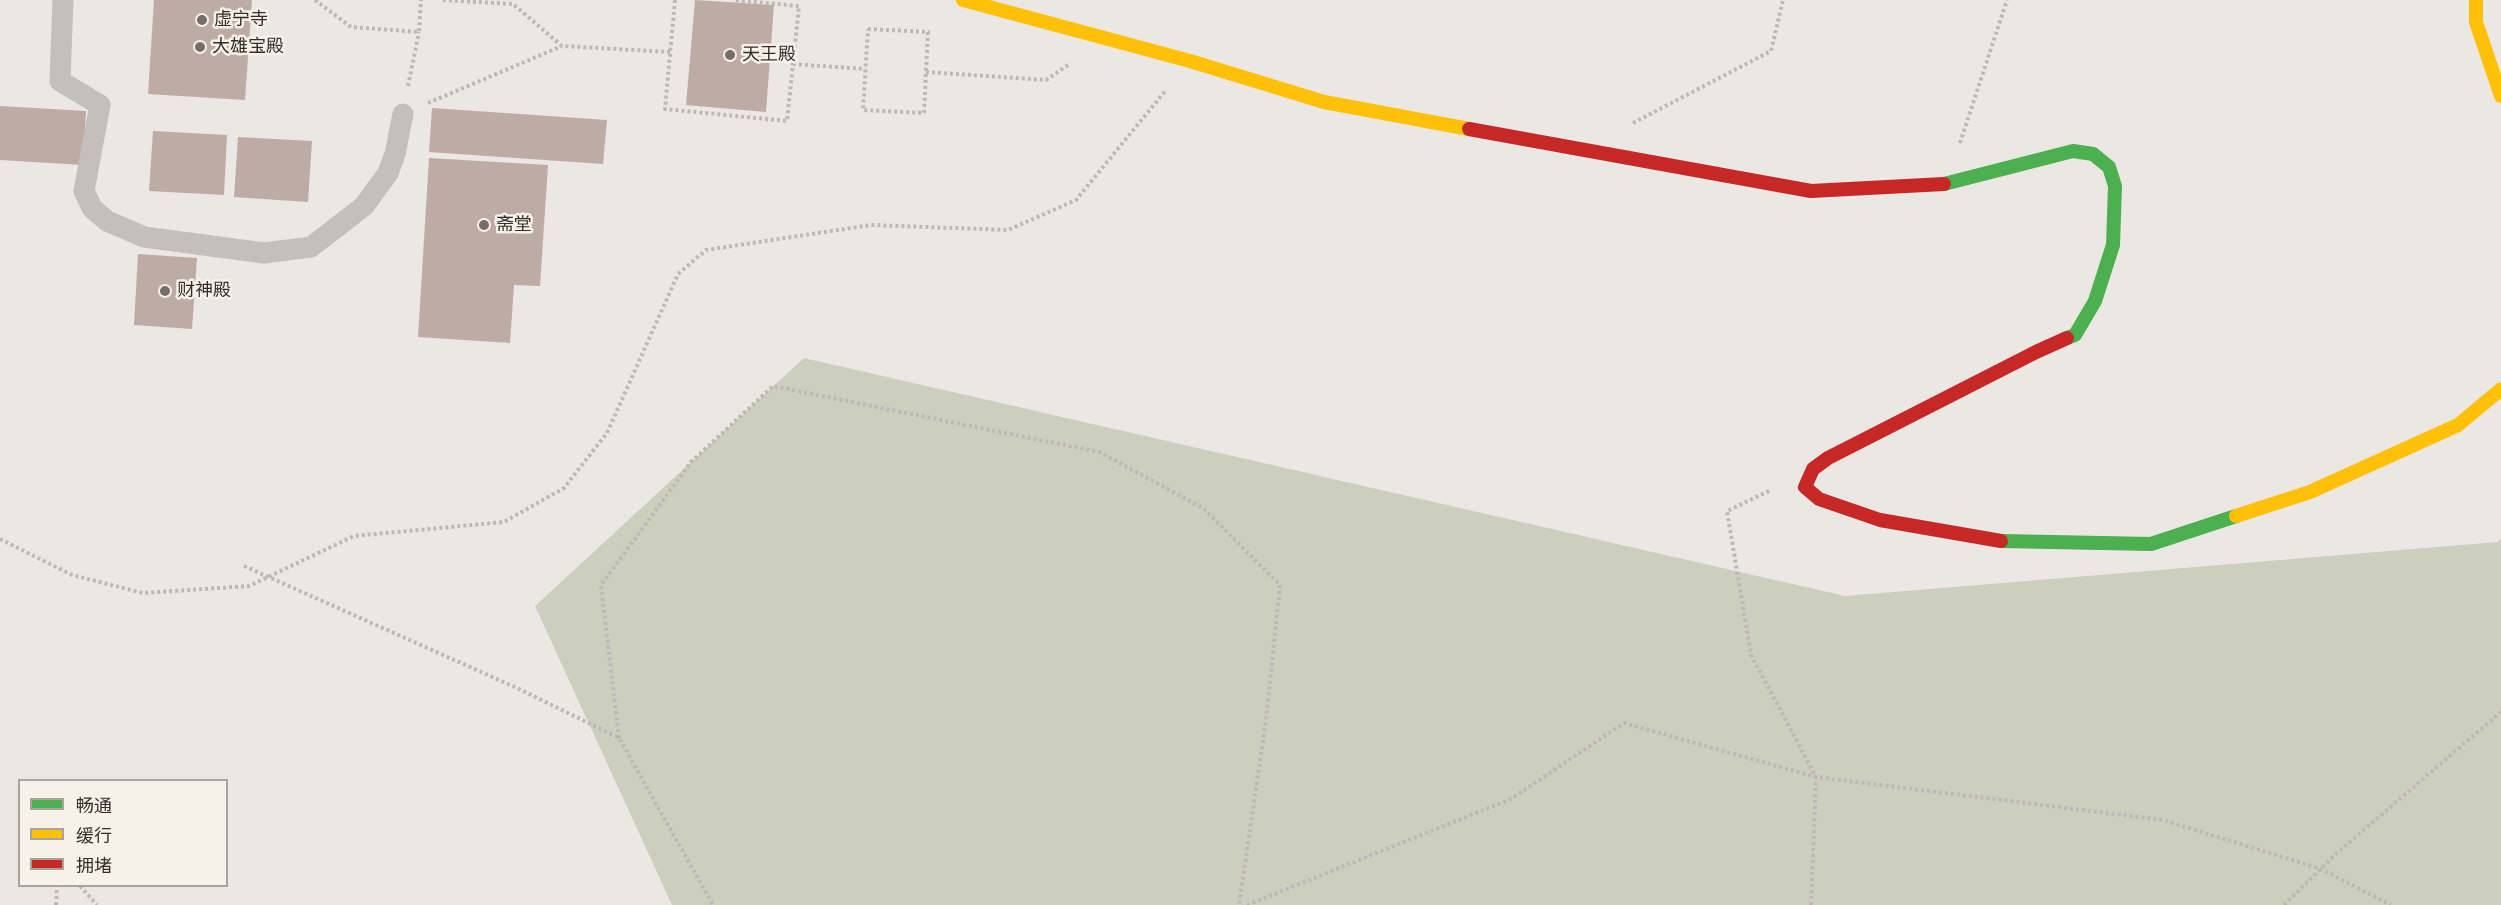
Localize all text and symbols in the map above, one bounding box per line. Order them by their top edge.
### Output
place label: 虚宁寺 [214,9,268,31]
marker: 虚宁寺 [195,13,209,27]
place label: 大雄宝殿 [212,36,284,58]
marker: 大雄宝殿 [193,40,207,54]
place label: 天王殿 [742,44,796,66]
marker: 天王殿 [723,48,737,62]
place label: 斋堂 [496,214,532,236]
marker: 斋堂 [477,218,491,232]
place label: 财神殿 [177,280,231,302]
marker: 财神殿 [158,284,172,298]
legend [18,779,228,887]
text: 畅通 [76,793,112,817]
text: 缓行 [76,823,112,847]
text: 拥堵 [76,853,112,877]

